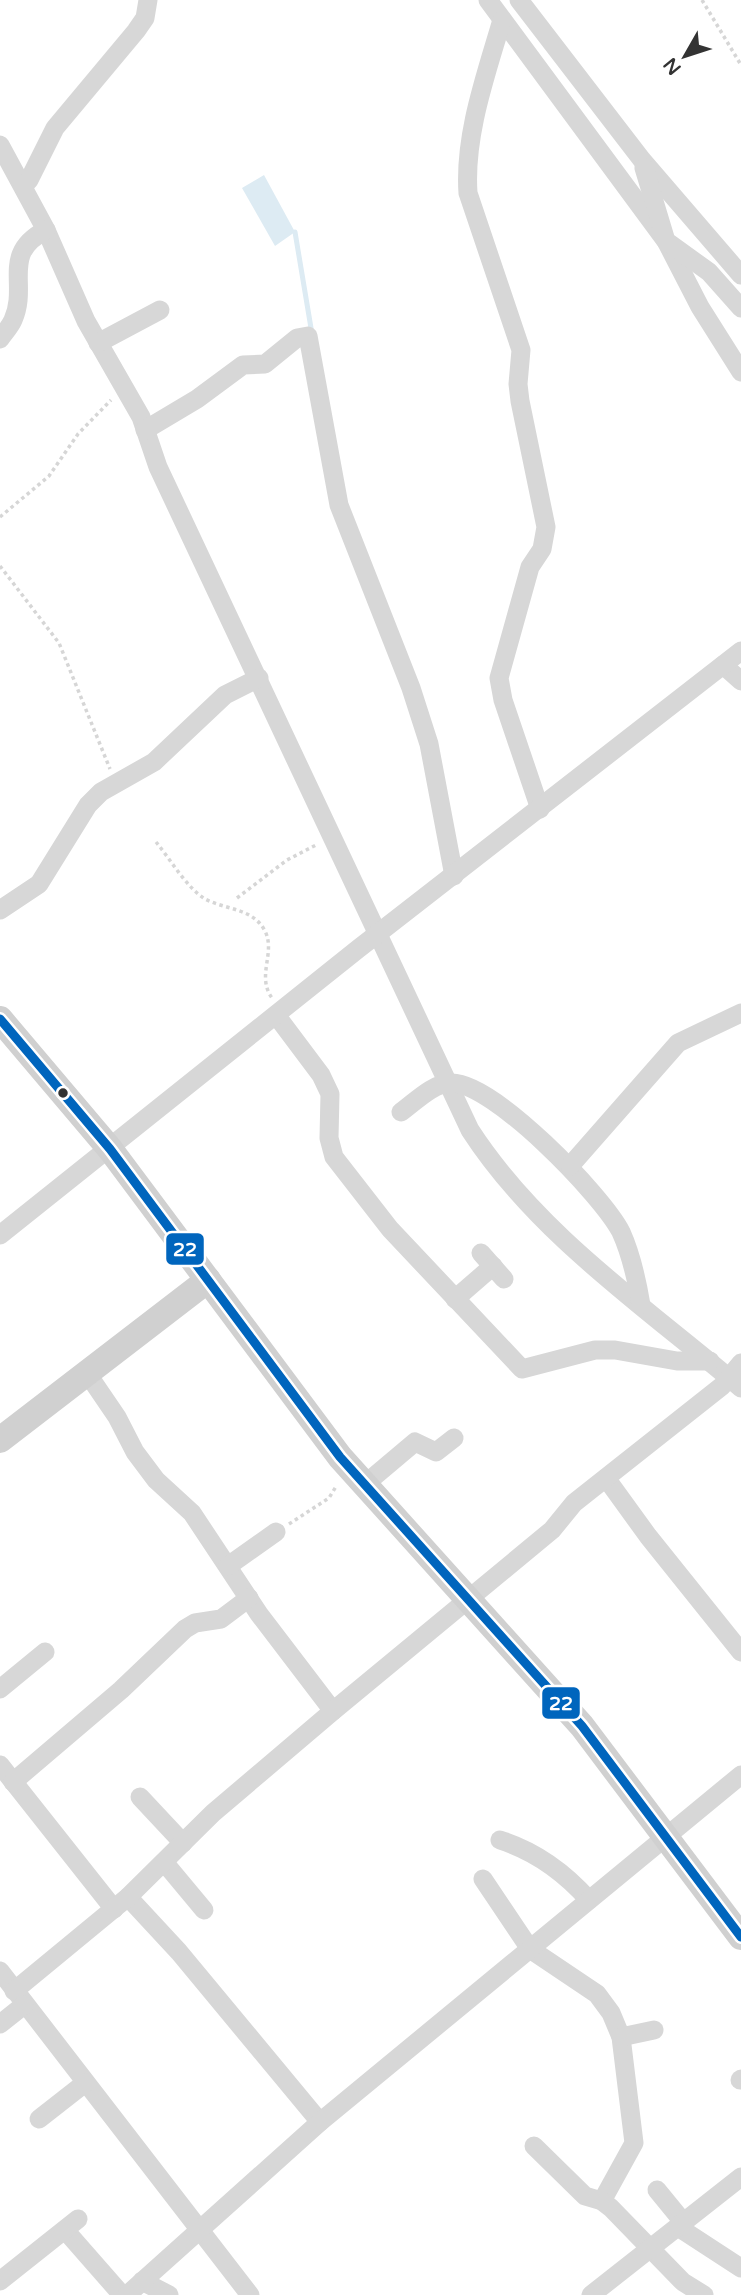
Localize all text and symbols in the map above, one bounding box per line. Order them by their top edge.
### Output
north arrow [650,21,720,91]
text: N [659,53,686,79]
unlabelled marker [56,1086,70,1100]
line badge: 22 [165,1232,205,1266]
text: 22 [173,1239,197,1261]
line badge: 22 [541,1686,581,1720]
text: 22 [549,1693,573,1715]

